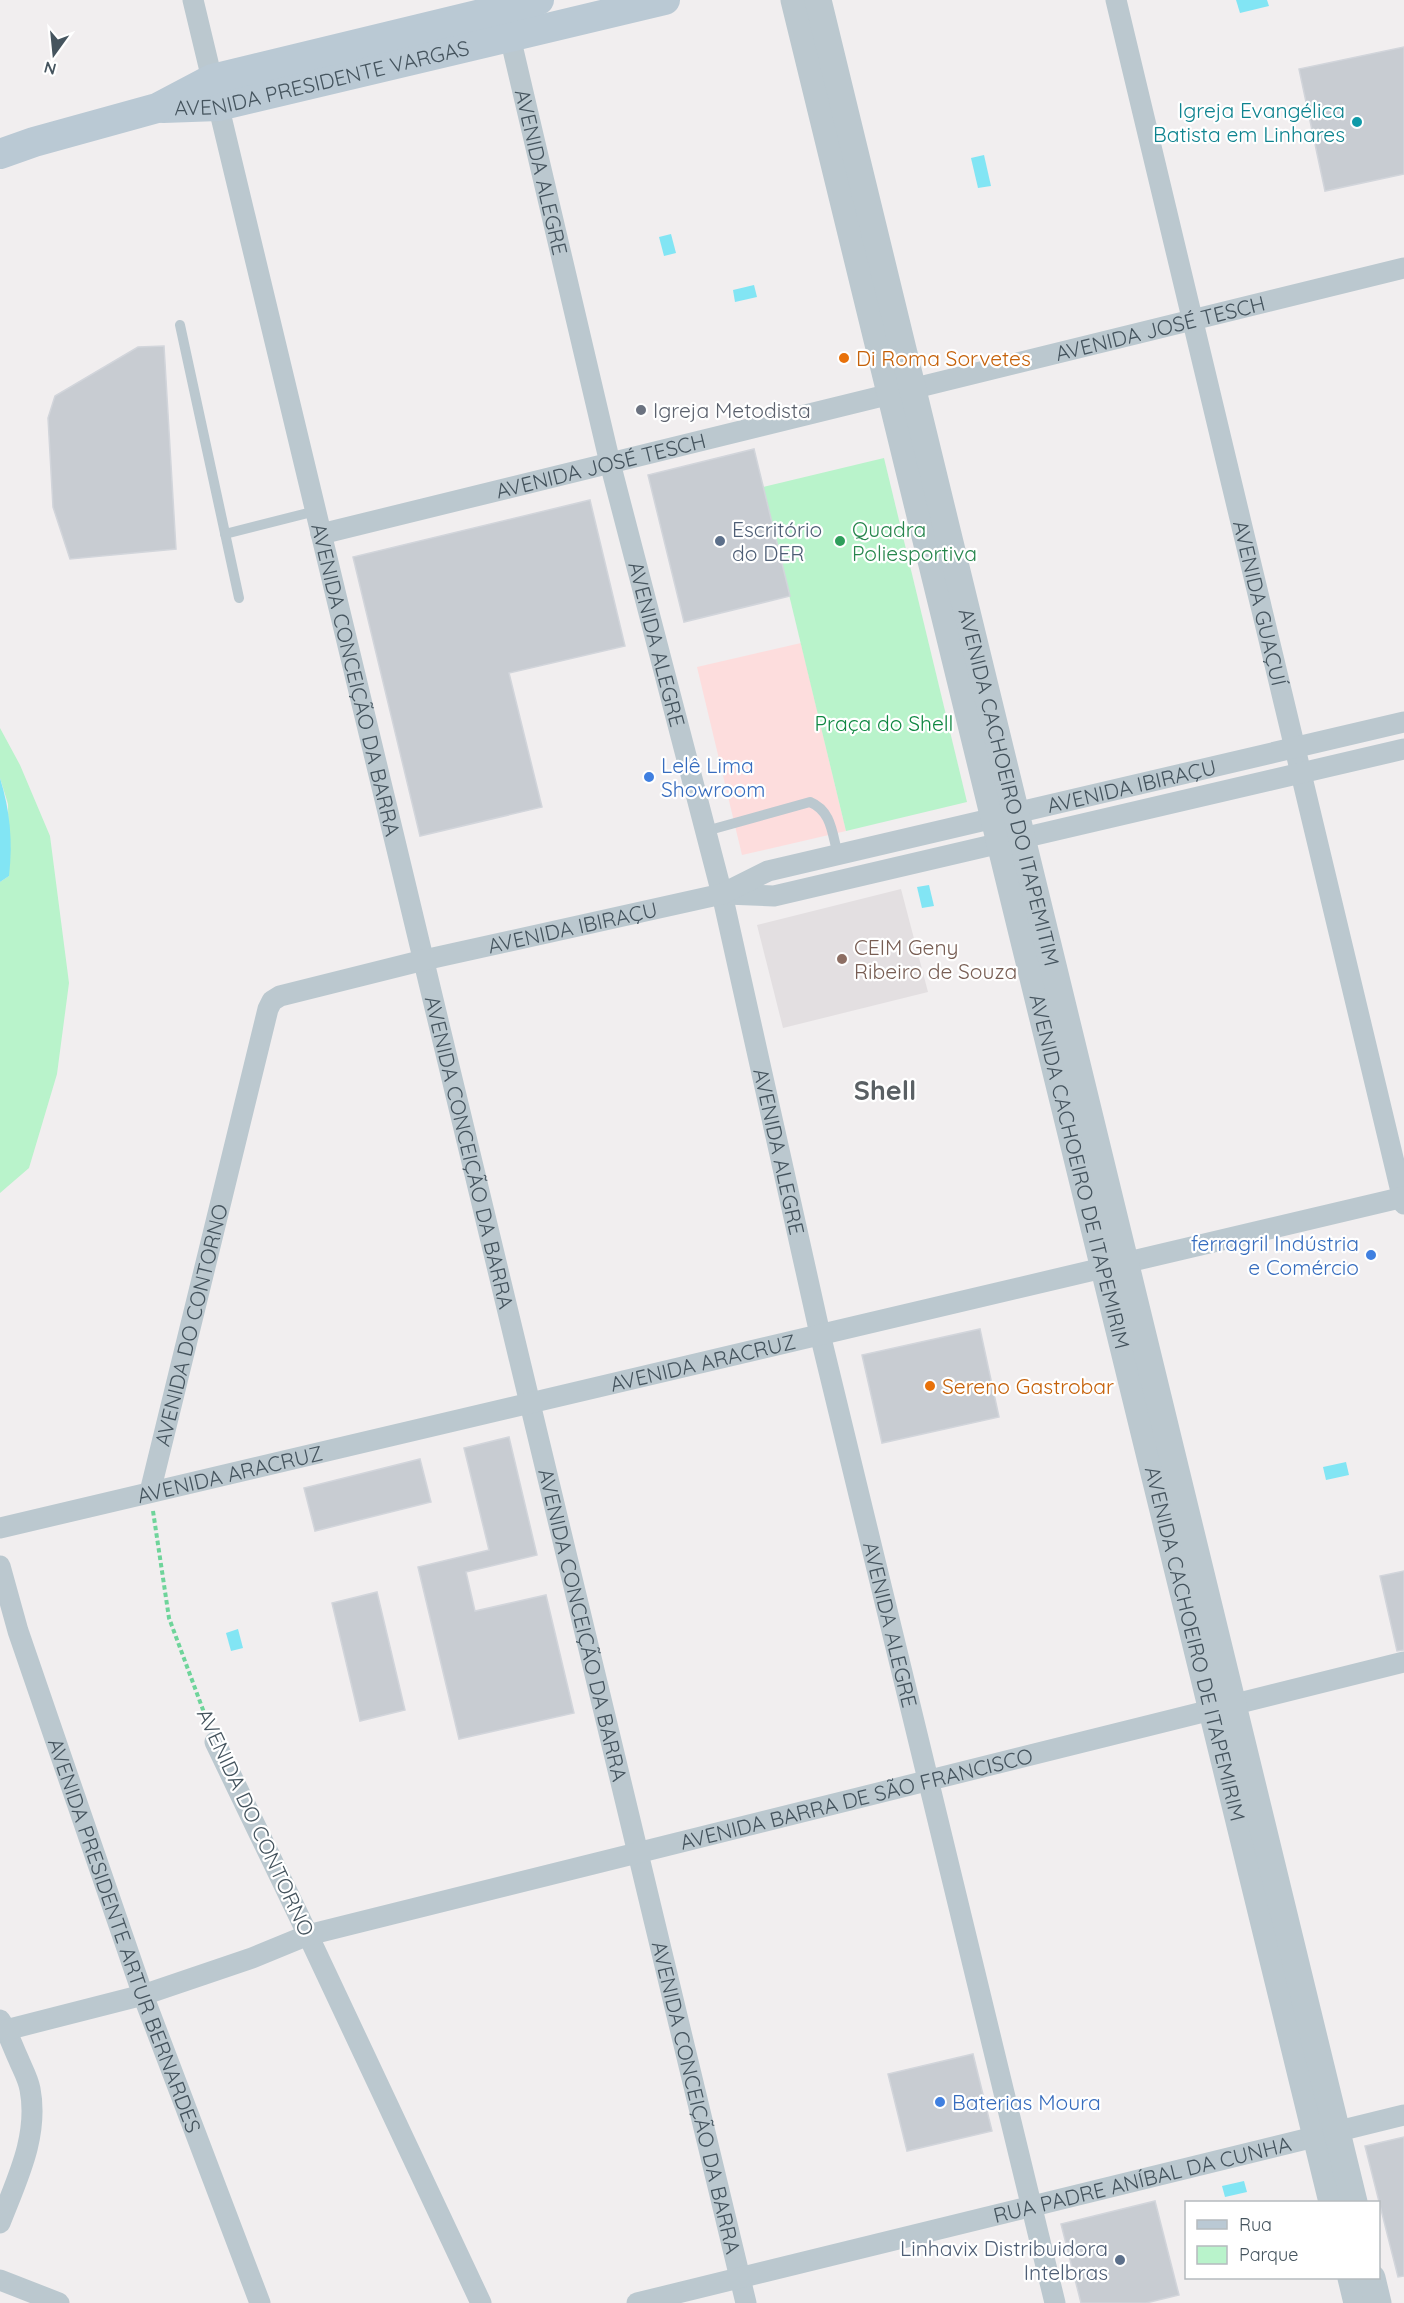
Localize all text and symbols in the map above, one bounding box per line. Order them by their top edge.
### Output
north arrow [24,24,84,84]
street label: AVENIDA PRESIDENTE VARGAS [174,34,472,121]
text: N [42,57,58,80]
street label: AVENIDA ALEGRE [510,86,574,258]
place label: Igreja Evangélica Batista em Linhares [1153,97,1345,147]
marker: Igreja Evangélica Batista em Linhares [1350,115,1364,129]
street label: AVENIDA JOSÉ TESCH [1052,290,1268,366]
place label: Di Roma Sorvetes [856,345,1031,371]
marker: Di Roma Sorvetes [837,351,851,365]
place label: Igreja Metodista [653,397,811,423]
marker: Igreja Metodista [634,403,648,417]
street label: AVENIDA JOSÉ TESCH [493,427,708,504]
place label: Escritório do DER [732,516,822,566]
place label: Quadra Poliesportiva [852,516,977,566]
street label: AVENIDA GUAÇUÍ [1228,518,1293,689]
street label: AVENIDA CONCEIÇÃO DA BARRA [306,521,406,839]
marker: Escritório do DER [713,534,727,548]
marker: Quadra Poliesportiva [833,534,847,548]
street label: AVENIDA ALEGRE [623,559,691,729]
street label: AVENIDA CACHOEIRO DO ITAPEMITIM [954,606,1066,969]
park label: Praça do Shell [815,710,953,736]
place label: Lelê Lima Showroom [661,752,765,802]
street label: AVENIDA IBIRAÇU [1044,753,1219,818]
marker: Lelê Lima Showroom [642,770,656,784]
street label: AVENIDA IBIRAÇU [485,896,660,959]
place label: CEIM Geny Ribeiro de Souza [854,934,1017,984]
marker: CEIM Geny Ribeiro de Souza [835,952,849,966]
street label: AVENIDA CACHOEIRO DE ITAPEMIRIM [1024,991,1136,1352]
street label: AVENIDA CONCEIÇÃO DA BARRA [420,993,520,1311]
street label: AVENIDA ALEGRE [748,1066,810,1237]
district label: Shell [854,1073,916,1107]
street label: AVENIDA DO CONTORNO [149,1201,233,1449]
place label: ferragril Indústria e Comércio [1191,1230,1359,1280]
marker: ferragril Indústria e Comércio [1364,1248,1378,1262]
street label: AVENIDA ARACRUZ [607,1328,798,1397]
place label: Sereno Gastrobar [942,1373,1114,1399]
marker: Sereno Gastrobar [923,1379,937,1393]
street label: AVENIDA ARACRUZ [134,1439,325,1508]
street label: AVENIDA CACHOEIRO DE ITAPEMIRIM [1140,1464,1251,1824]
street label: AVENIDA CONCEIÇÃO DA BARRA [533,1466,633,1784]
street label: AVENIDA ALEGRE [858,1539,923,1710]
street label: AVENIDA DO CONTORNO [192,1704,320,1940]
street label: AVENIDA PRESIDENTE ARTUR BERNARDES [43,1735,207,2136]
street label: AVENIDA BARRA DE SÃO FRANCISCO [677,1742,1035,1855]
street label: AVENIDA CONCEIÇÃO DA BARRA [647,1938,747,2256]
place label: Baterias Moura [952,2089,1101,2115]
marker: Baterias Moura [933,2095,947,2109]
street label: RUA PADRE ANÍBAL DA CUNHA [991,2130,1294,2228]
legend [1185,2201,1380,2279]
text: Rua [1239,2213,1272,2236]
place label: Linhavix Distribuidora Intelbras [900,2235,1108,2285]
text: Parque [1239,2243,1298,2266]
marker: Linhavix Distribuidora Intelbras [1113,2253,1127,2267]

